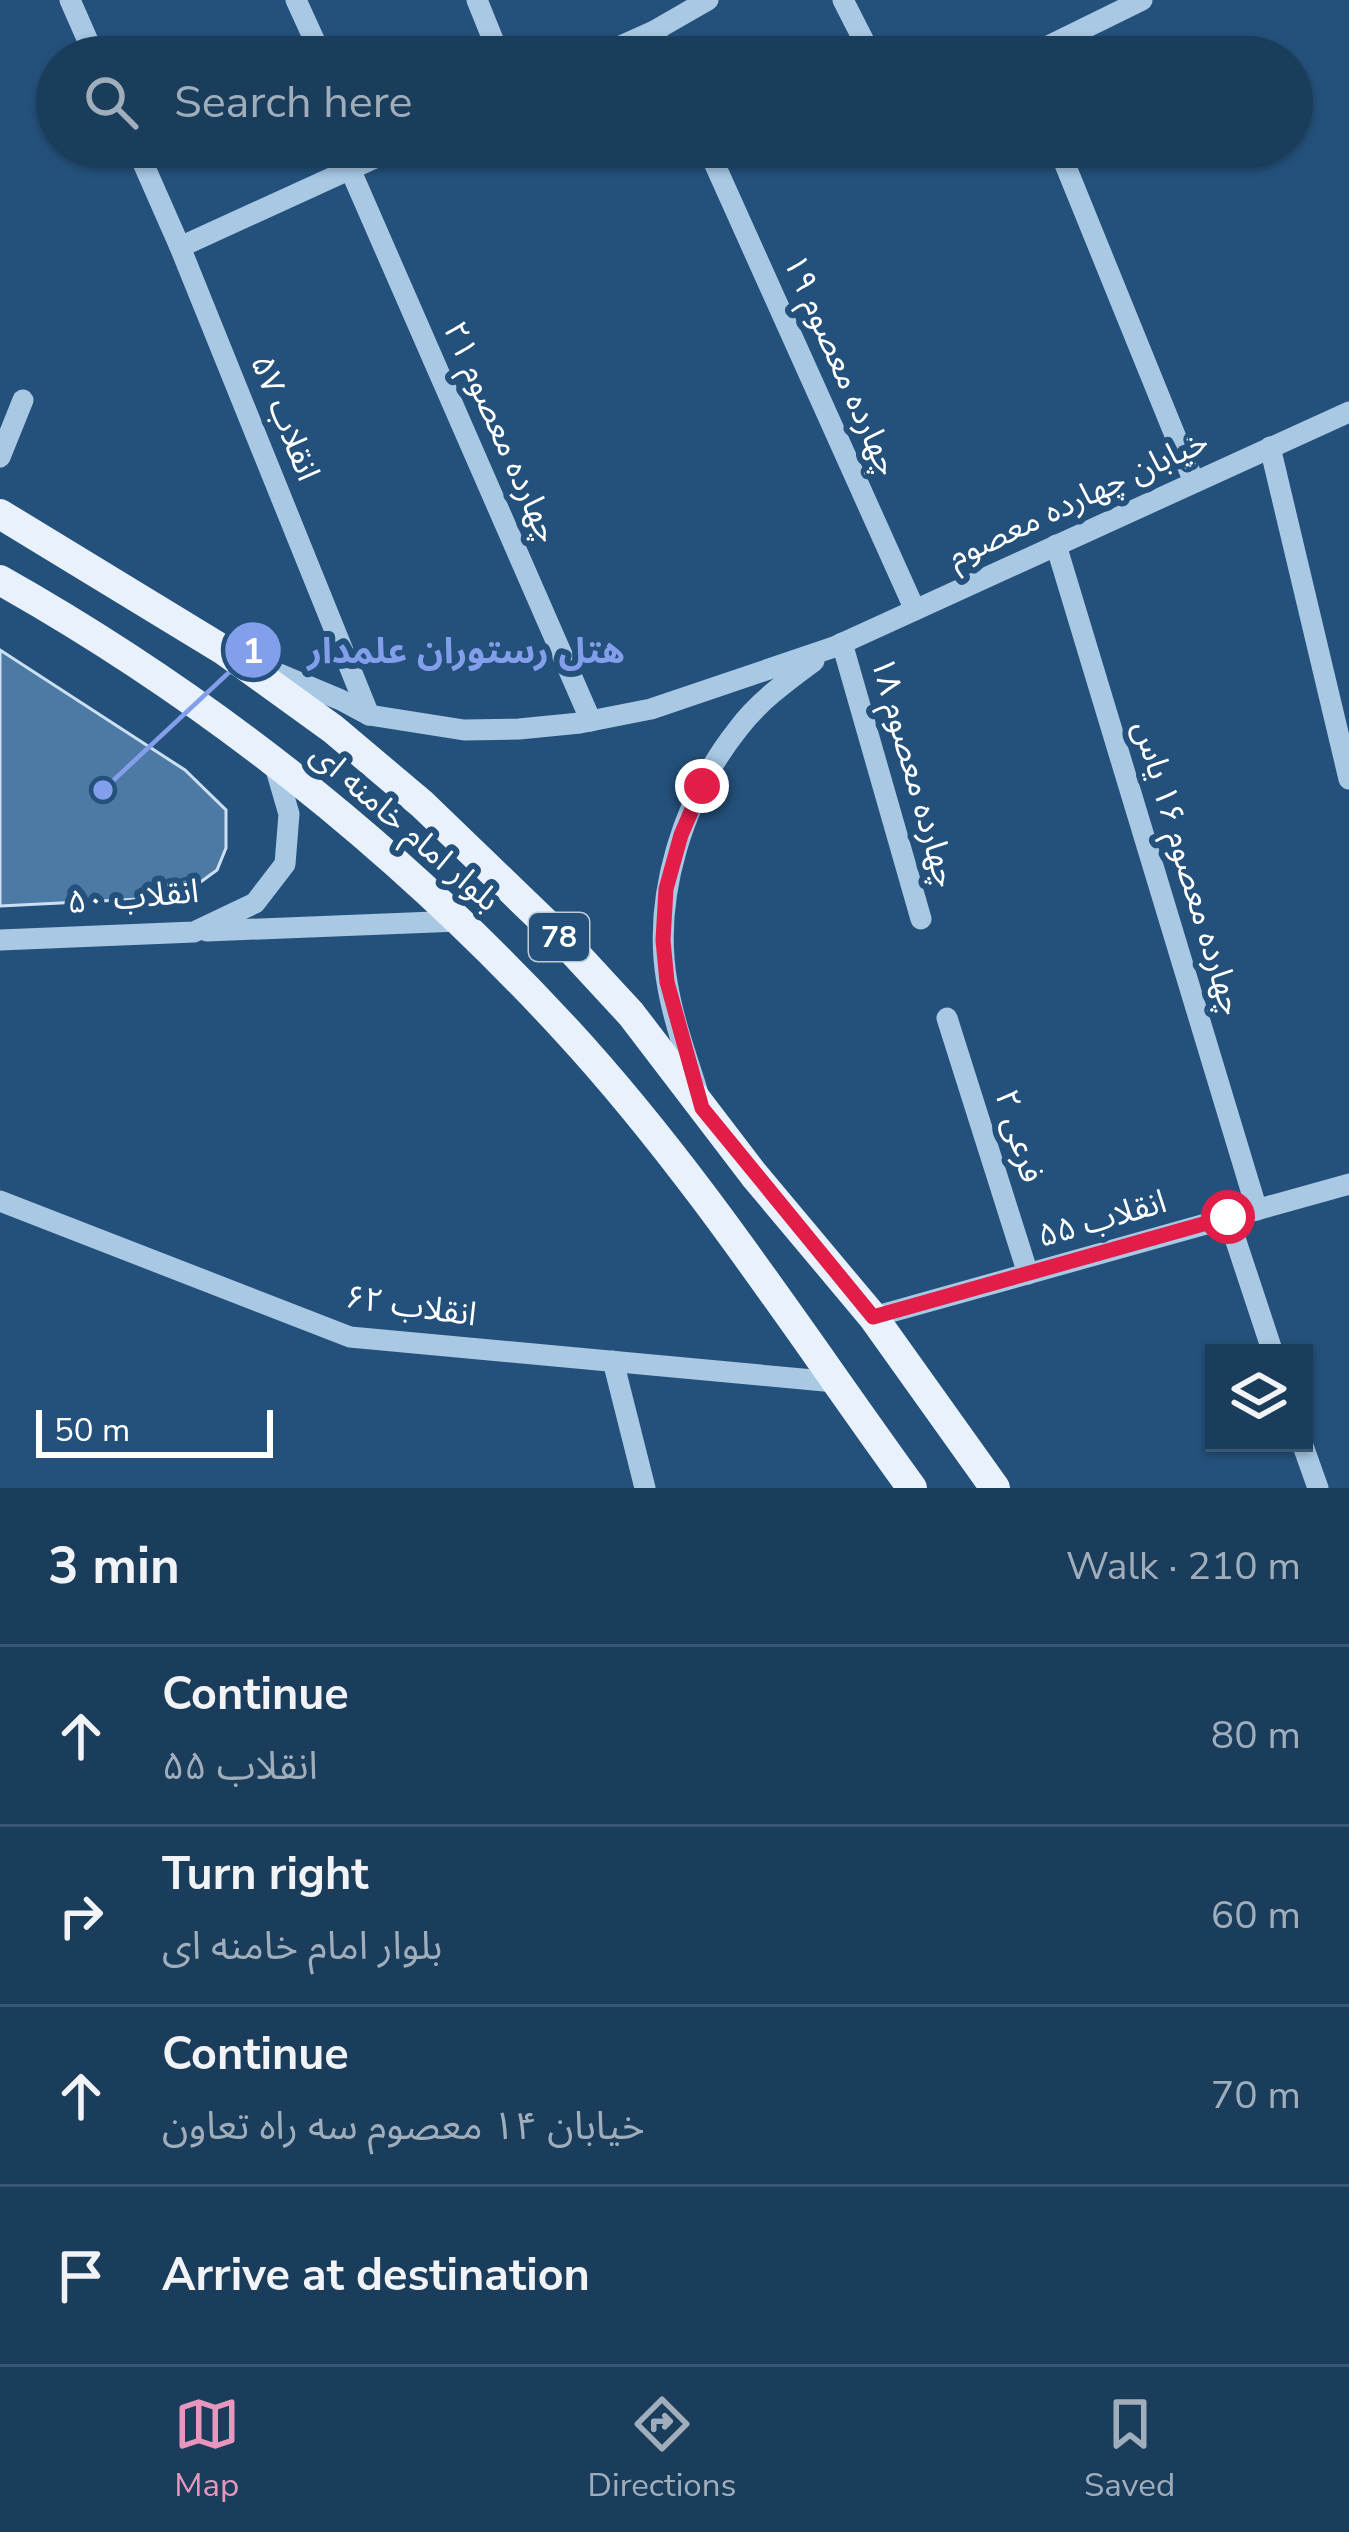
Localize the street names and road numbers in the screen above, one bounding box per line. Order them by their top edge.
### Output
street label: چهارده معصوم ۱۹ [771,247,910,483]
street label: چهارده معصوم ۲۱ [431,314,570,550]
street label: انقلاب ۵۷ [239,348,331,488]
street label: خیابان چهارده معصوم [940,419,1216,580]
street label: چهارده معصوم ۱۸ [859,651,968,893]
street label: چهارده معصوم ۱۶ یاس [1121,715,1254,1021]
street label: بلوار امام خامنه ای [300,732,509,923]
street label: انقلاب ۵۰ [65,869,201,925]
road number: 78 [529,913,589,961]
street label: فرعی ۲ [984,1084,1054,1188]
street label: انقلاب ۵۵ [1032,1179,1172,1259]
street label: انقلاب ۶۲ [343,1275,479,1337]

